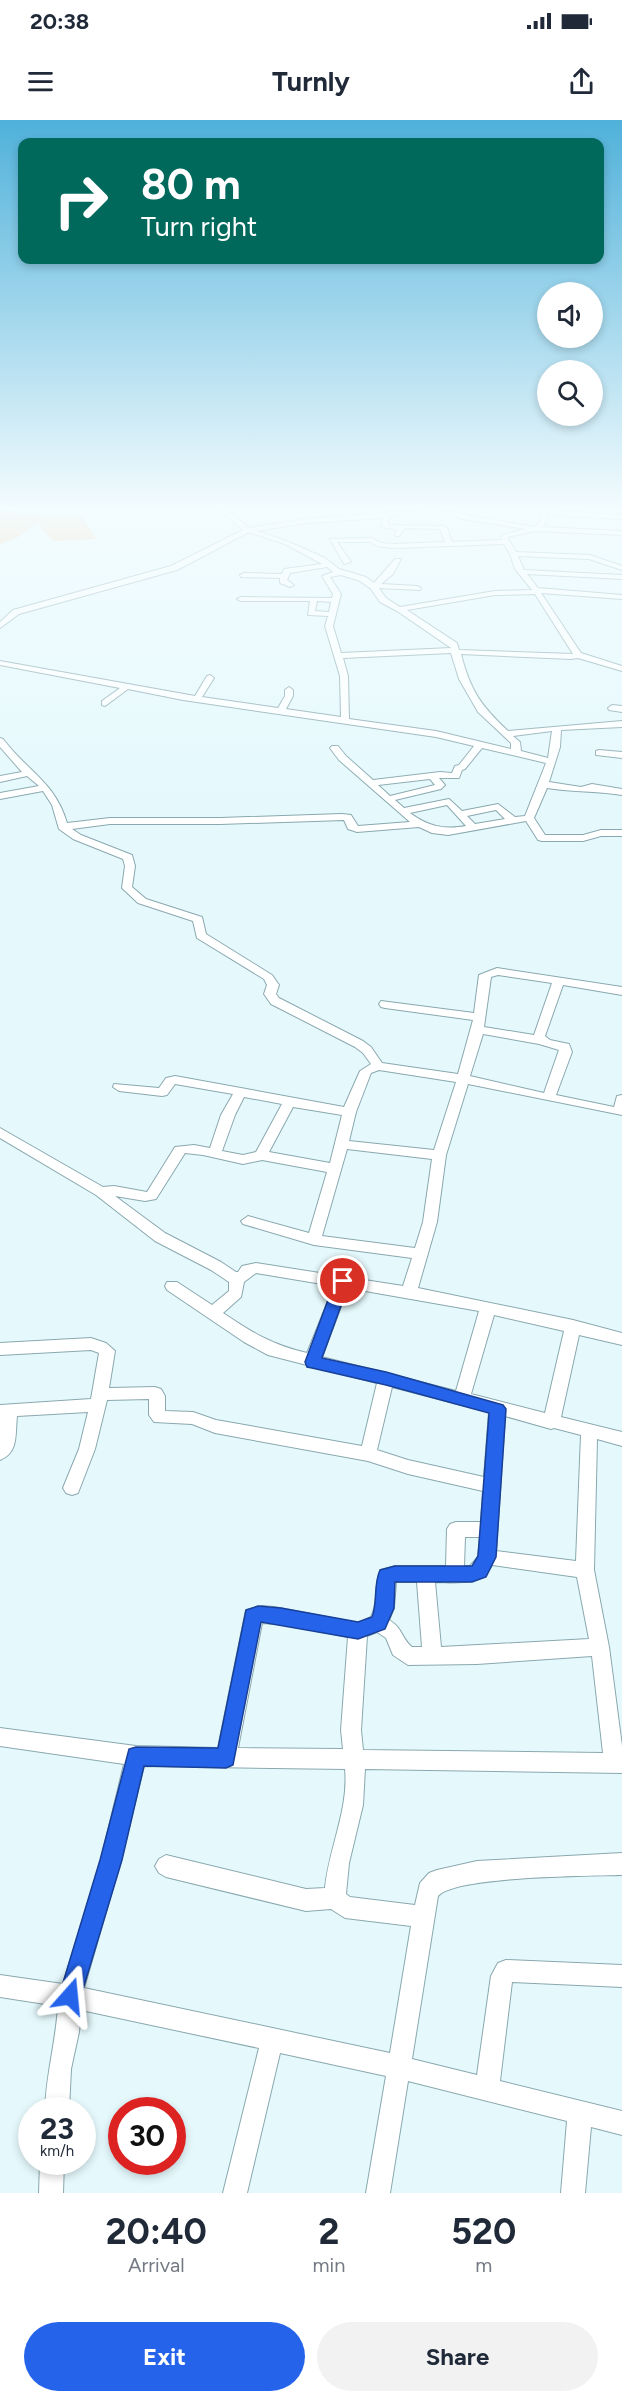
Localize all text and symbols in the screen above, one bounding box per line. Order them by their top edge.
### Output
text: 20:38 [30,8,89,35]
icon: menu [24,65,57,98]
text: Turnly [272,65,350,98]
icon: share [565,65,598,98]
text: 80 m [141,159,241,210]
icon: right [42,162,120,240]
text: Turn right [141,210,257,243]
map controls [537,282,603,426]
button: sound [537,282,603,348]
button: search [537,360,603,426]
pin [317,1255,368,1306]
icon: arrive [326,1264,359,1297]
position arrow [38,1964,102,2028]
speed limit sign: 30 [108,2097,186,2175]
text: 23 [40,2110,74,2147]
text: km/h [40,2142,74,2160]
text: 20:40 [106,2210,207,2253]
text: 2 [319,2210,339,2253]
text: 520 [451,2210,516,2253]
text: Arrival [128,2253,185,2277]
text: min [313,2253,345,2277]
text: m [475,2253,492,2277]
button: Exit [24,2322,305,2391]
button: Share [317,2322,598,2391]

